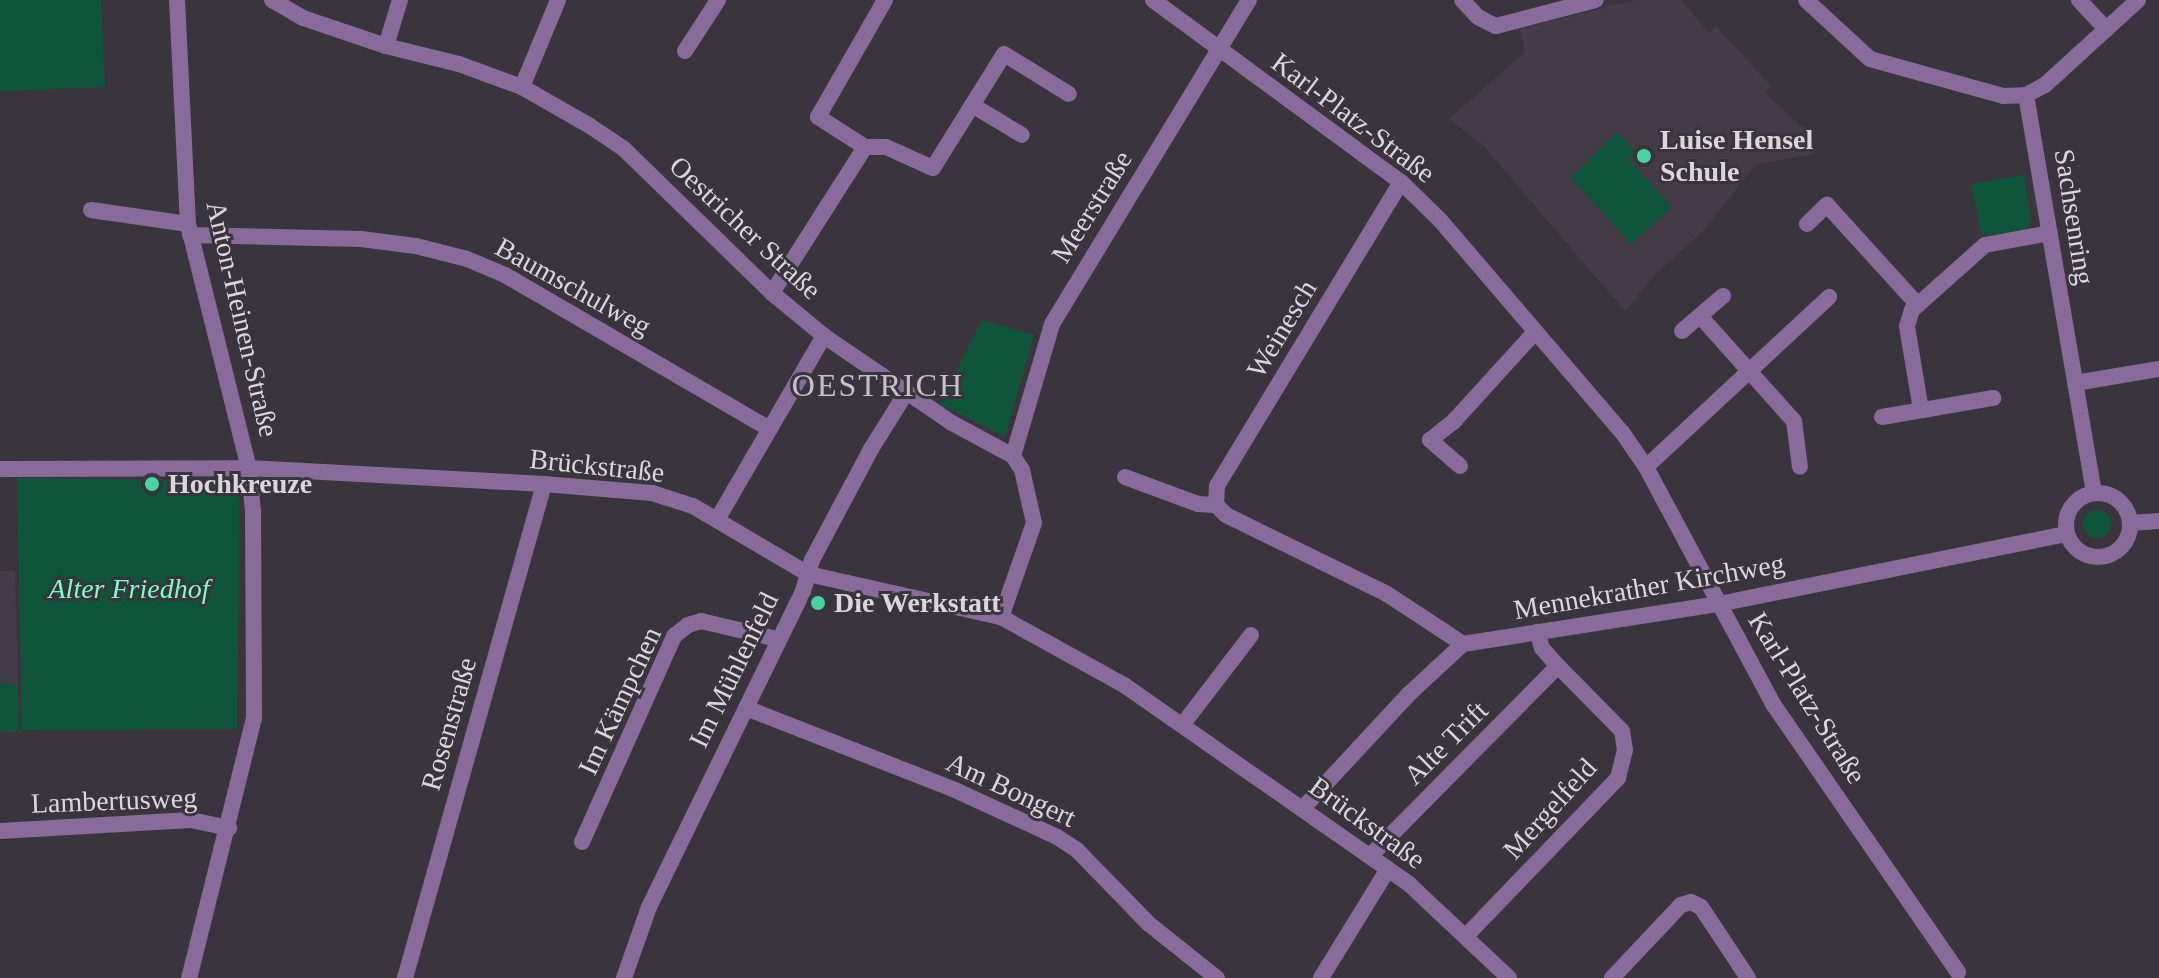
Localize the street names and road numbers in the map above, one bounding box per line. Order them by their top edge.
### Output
street label: Karl-Platz-Straße [1265,46,1441,190]
street label: Meerstraße [1044,145,1140,269]
street label: Sachsenring [2047,147,2101,287]
street label: Oestricher Straße [662,149,828,307]
street label: Anton-Heinen-Straße [199,198,285,440]
street label: Baumschulweg [489,230,657,344]
street label: Weinesch [1240,274,1324,384]
street label: Brückstraße [528,442,666,490]
street label: Mennekrather Kirchweg [1511,547,1787,627]
street label: Im Mühlenfeld [682,587,786,753]
street label: Karl-Platz-Straße [1741,606,1873,790]
street label: Im Kämpchen [571,622,669,780]
street label: Rosenstraße [414,654,484,794]
street label: Alte Trift [1397,694,1495,792]
street label: Am Bongert [941,745,1081,835]
street label: Mergelfeld [1496,752,1604,866]
street label: Brückstraße [1302,770,1432,876]
street label: Lambertusweg [30,781,198,821]

